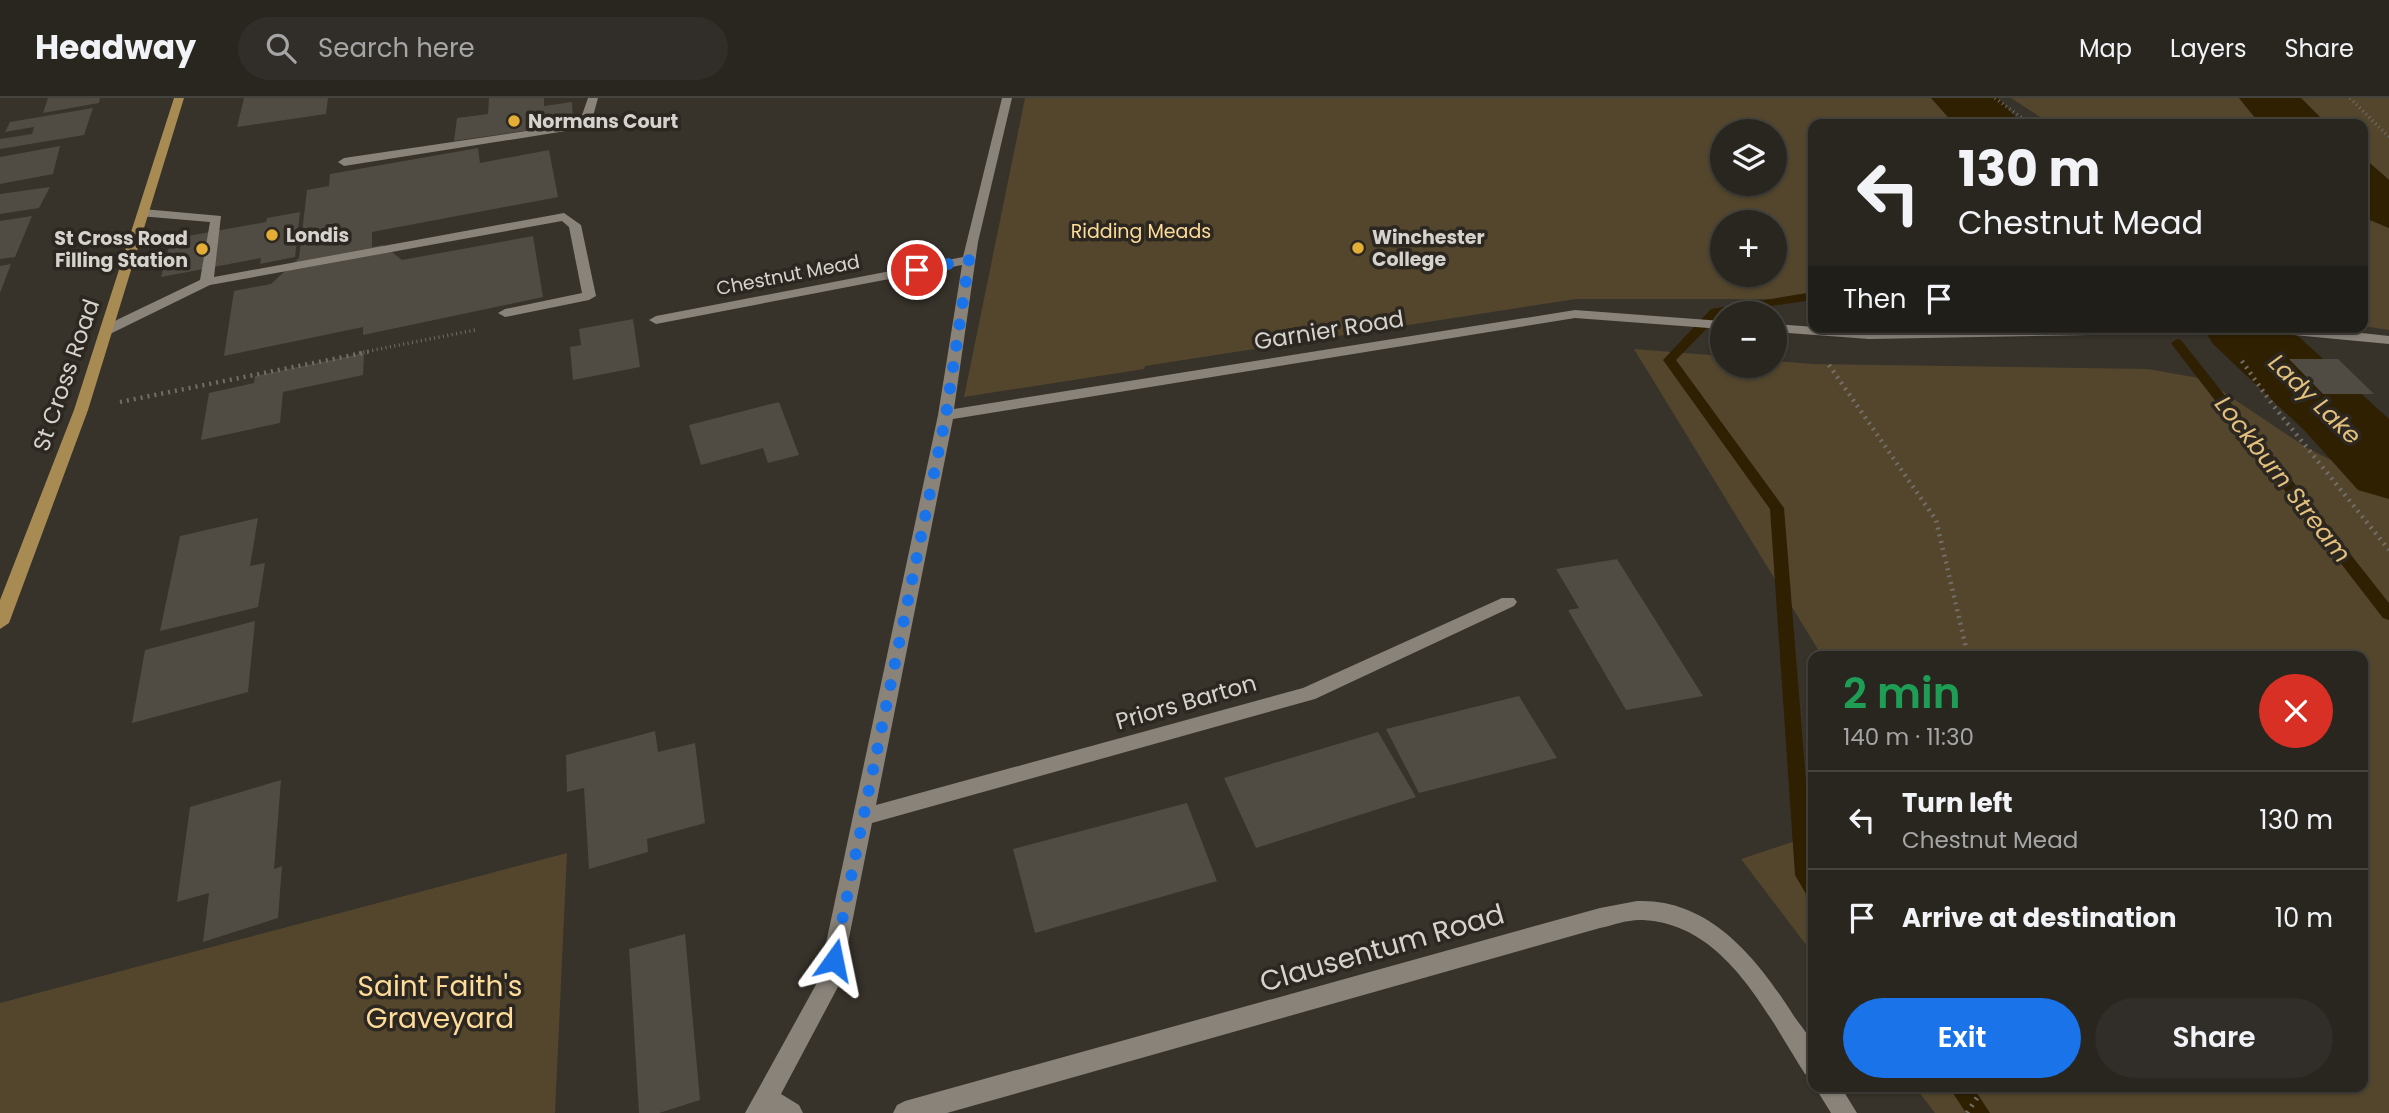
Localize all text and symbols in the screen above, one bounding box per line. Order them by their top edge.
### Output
search box [238,17,728,80]
text: Headway [35,24,196,71]
icon: search [262,29,300,67]
text: Search here [318,30,475,66]
text: Map [2079,32,2132,65]
text: Layers [2170,32,2246,65]
text: Share [2284,32,2354,65]
place label: Normans Court [528,108,679,135]
marker: Normans Court [506,113,522,129]
map controls [1710,119,1787,378]
button: layers [1710,119,1787,196]
text: 130 m [1958,135,2100,203]
icon: left [1843,147,1934,238]
text: Chestnut Mead [1958,200,2203,245]
button: + [1710,210,1787,287]
park label: Ridding Meads [1071,218,1211,245]
place label: Londis [286,222,349,249]
place label: Winchester College [1372,224,1485,273]
place label: St Cross Road Filling Station [54,225,188,274]
marker: Londis [264,227,280,243]
pin [887,240,947,300]
marker: Winchester College [1350,240,1366,256]
marker: St Cross Road Filling Station [194,241,210,257]
street label: Chestnut Mead [714,248,862,302]
icon: arrive [898,251,936,289]
icon: arrive [1920,280,1958,318]
text: Then [1843,281,1906,317]
street label: St Cross Road [25,295,107,455]
button: − [1710,301,1787,378]
street label: Garnier Road [1252,302,1406,358]
water label: Lady Lake [2261,346,2369,452]
water label: Lockburn Stream [2207,389,2359,569]
text: 2 min [1843,664,1961,723]
street label: Priors Barton [1112,667,1260,737]
button: close [2259,674,2333,748]
text: 140 m · 11:30 [1843,721,1974,753]
text: Turn left [1902,785,2013,821]
icon: left [1843,801,1881,839]
text: 130 m [2259,802,2333,838]
text: Chestnut Mead [1902,824,2078,856]
street label: Clausentum Road [1255,894,1509,1002]
icon: arrive [1843,899,1881,937]
text: Arrive at destination [1902,900,2177,936]
text: 10 m [2275,900,2333,936]
position arrow [797,923,871,997]
park label: Saint Faith's Graveyard [358,967,522,1038]
button: Exit [1843,998,2081,1078]
button: Share [2095,998,2333,1078]

